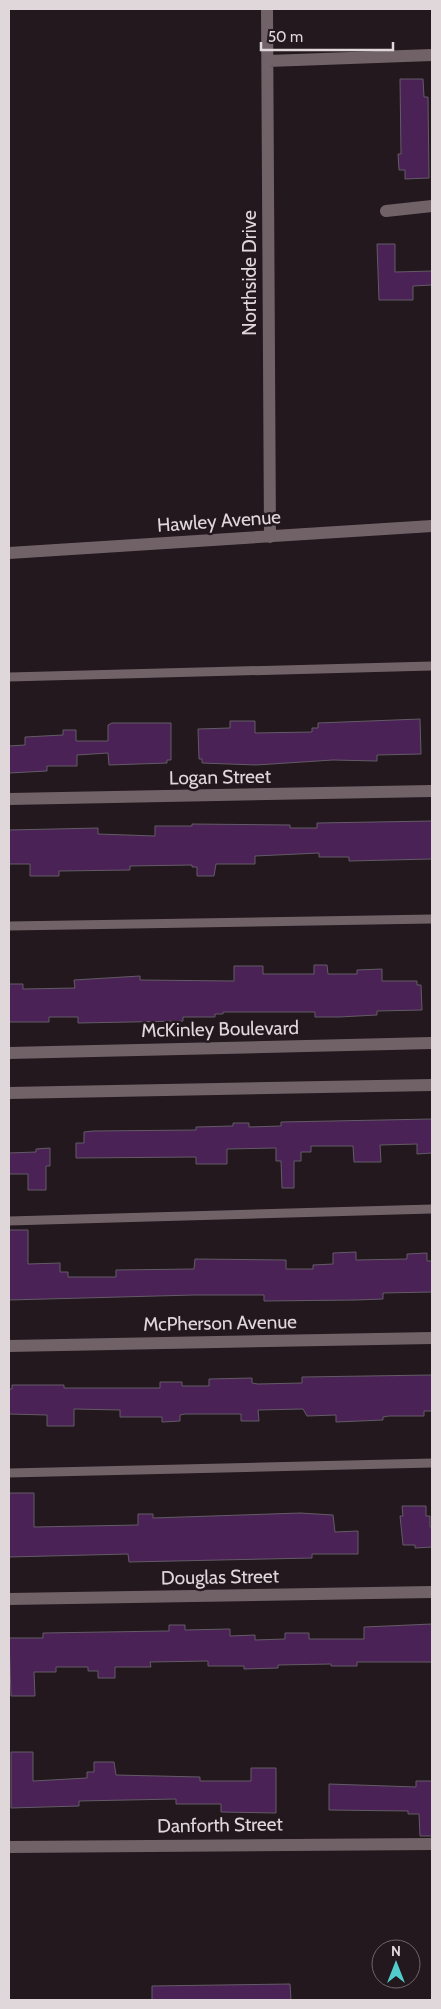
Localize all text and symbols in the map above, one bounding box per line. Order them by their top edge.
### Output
scale bar [261,20,394,52]
text: 50 m [268,28,303,46]
street label: Northside Drive [238,210,261,336]
street label: Hawley Avenue [156,505,282,537]
street label: Logan Street [169,765,272,789]
street label: McKinley Boulevard [141,1016,299,1042]
street label: McPherson Avenue [143,1310,297,1336]
street label: Douglas Street [161,1564,280,1590]
street label: Danforth Street [157,1812,284,1838]
north arrow [371,1939,421,1989]
text: N [391,1942,401,1960]

